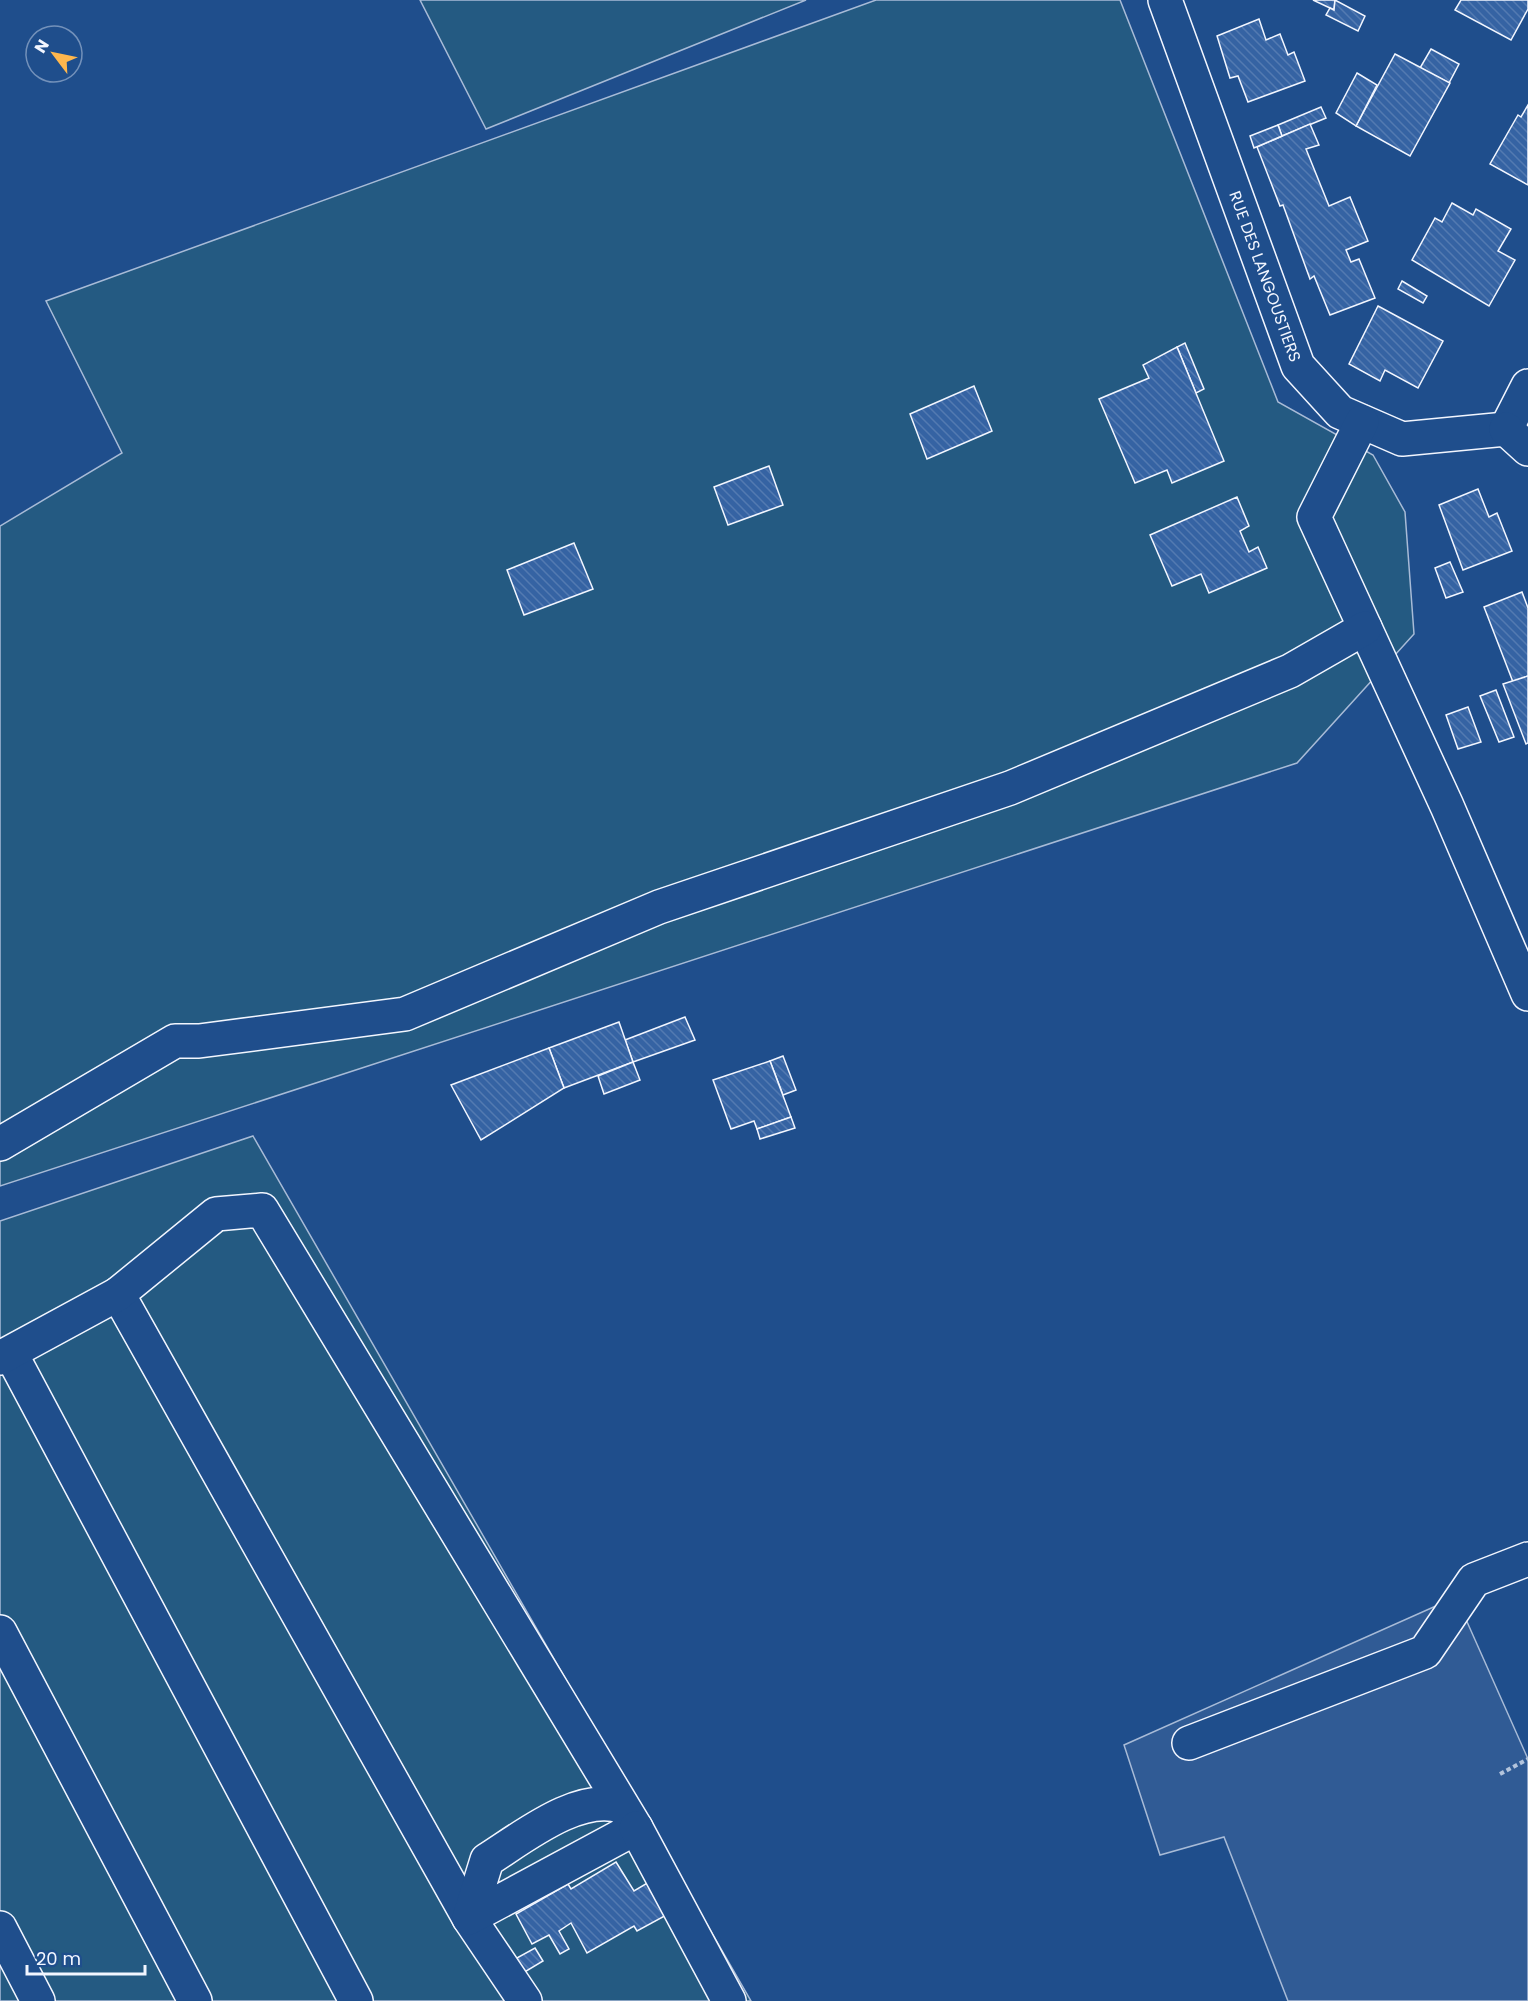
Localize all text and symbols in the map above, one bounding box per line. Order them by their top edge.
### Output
north arrow [24,24,84,84]
text: N [29,35,55,58]
street label: RUE DES LANGOUSTIERS [1224,188,1307,365]
scale bar [27,1938,146,1976]
text: 20 m [36,1946,81,1971]

